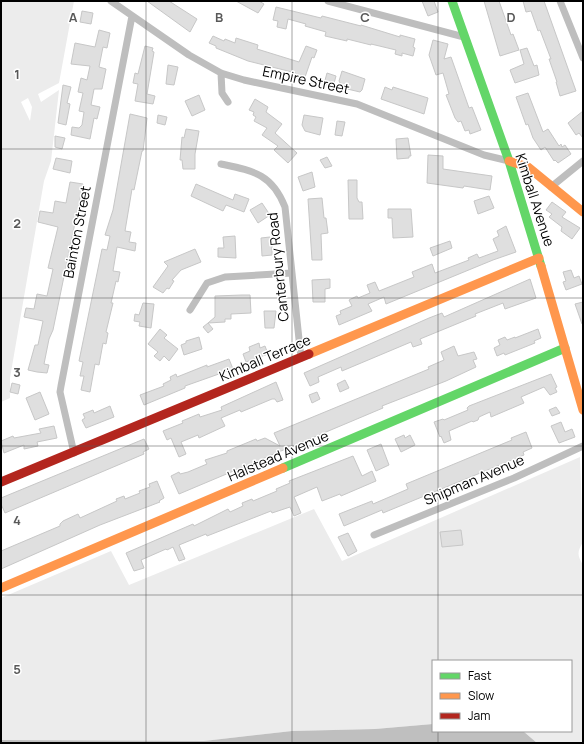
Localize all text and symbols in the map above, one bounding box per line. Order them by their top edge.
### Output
text: A [69,8,78,26]
text: B [215,8,223,26]
text: C [360,8,370,26]
text: D [506,8,516,26]
street label: Empire Street [261,61,352,98]
text: 1 [14,65,20,83]
street label: Kimball Avenue [511,151,559,249]
street label: Bainton Street [58,184,95,280]
street label: Canterbury Road [262,212,293,323]
text: 2 [13,214,21,232]
street label: Kimball Terrace [216,330,313,385]
text: 3 [13,363,21,381]
street label: Halstead Avenue [224,426,331,485]
street label: Shipman Avenue [421,450,527,509]
text: 4 [13,511,21,529]
text: 5 [13,660,21,678]
legend [432,660,572,732]
text: Fast [468,667,492,684]
text: Slow [468,687,494,704]
text: Jam [468,707,490,724]

